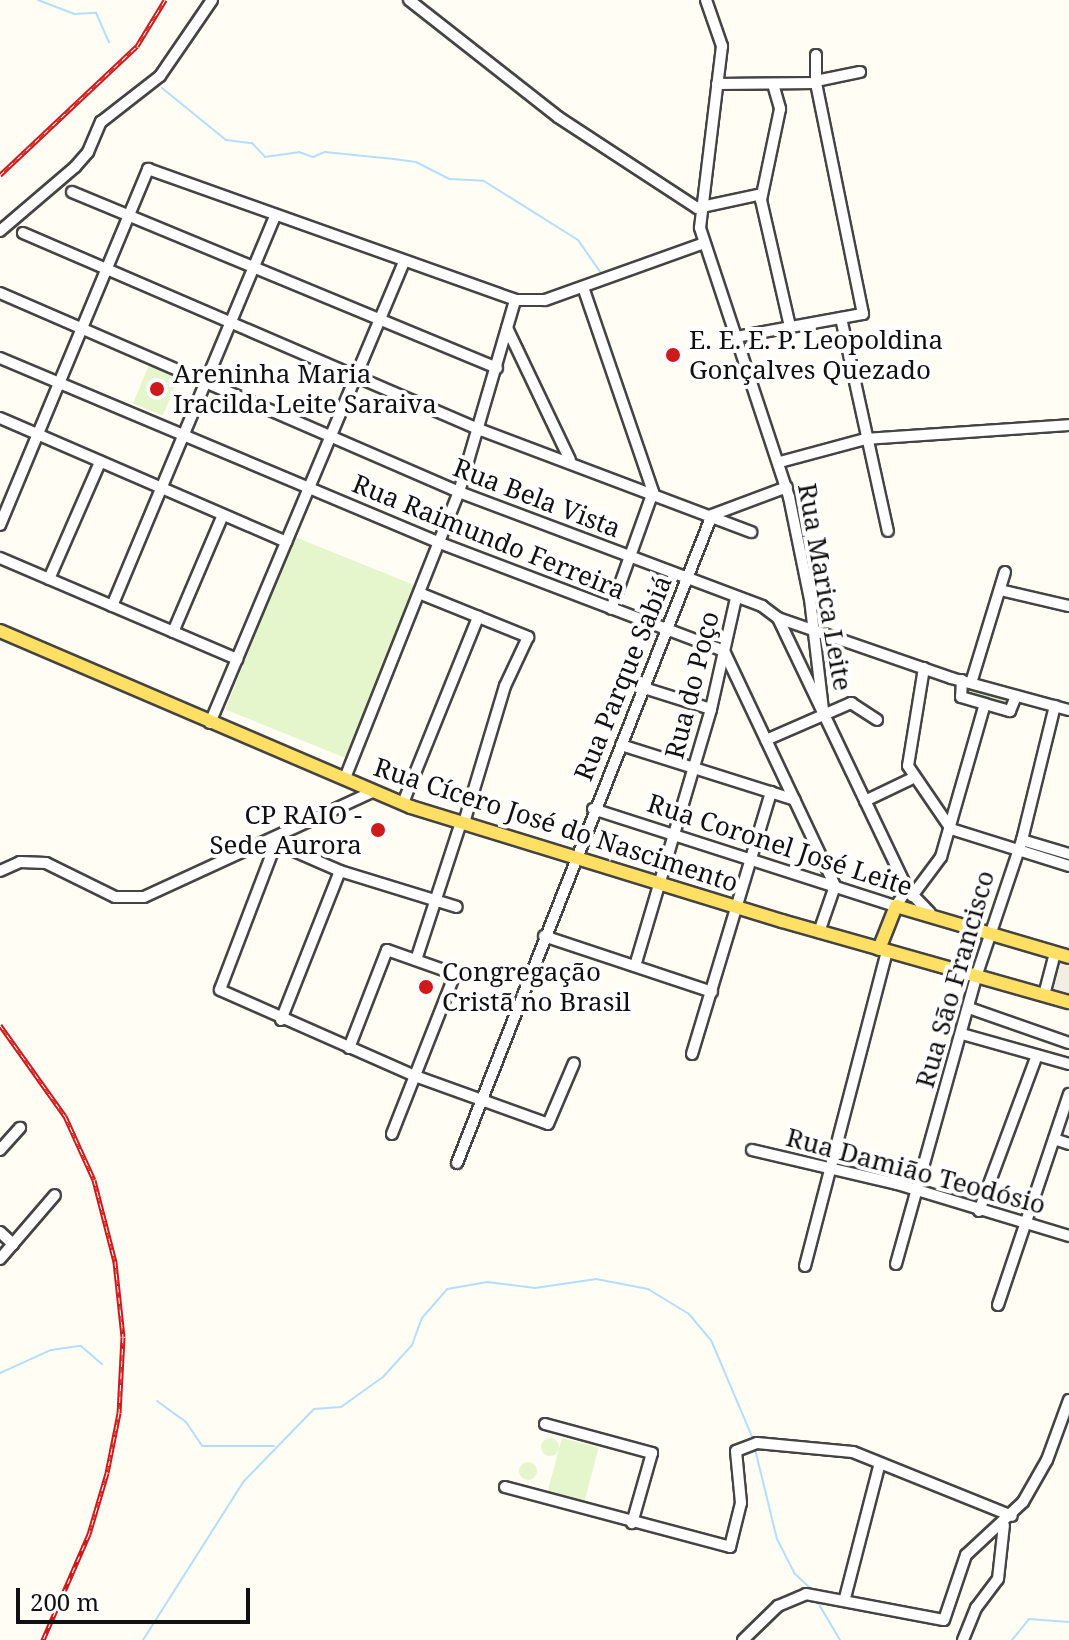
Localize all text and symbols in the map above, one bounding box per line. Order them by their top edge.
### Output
place label: E. E. E. P. Leopoldina Gonçalves Quezado [689,324,943,386]
marker: E. E. E. P. Leopoldina Gonçalves Quezado [664,346,682,364]
place label: Areninha Maria Iracilda Leite Saraiva [173,358,437,420]
marker: Areninha Maria Iracilda Leite Saraiva [148,380,166,398]
street label: Rua Bela Vista [449,452,625,544]
street label: Rua Raimundo Ferreira [348,468,630,606]
street label: Rua Marica Leite [791,481,859,693]
street label: Rua Parque Sabiá [568,571,678,785]
street label: Rua do Poço [659,608,725,762]
street label: Rua Cícero José do Nascimento [370,751,742,899]
street label: Rua Coronel José Leite [644,787,916,903]
place label: CP RAIO - Sede Aurora [209,799,362,860]
marker: CP RAIO - Sede Aurora [369,821,387,839]
street label: Rua São Francisco [909,867,1001,1091]
place label: Congregação Cristã no Brasil [442,956,631,1018]
marker: Congregação Cristã no Brasil [417,978,435,996]
street label: Rua Damião Teodósio [783,1121,1049,1221]
scale bar [20,1572,254,1622]
text: 200 m [30,1585,99,1618]

